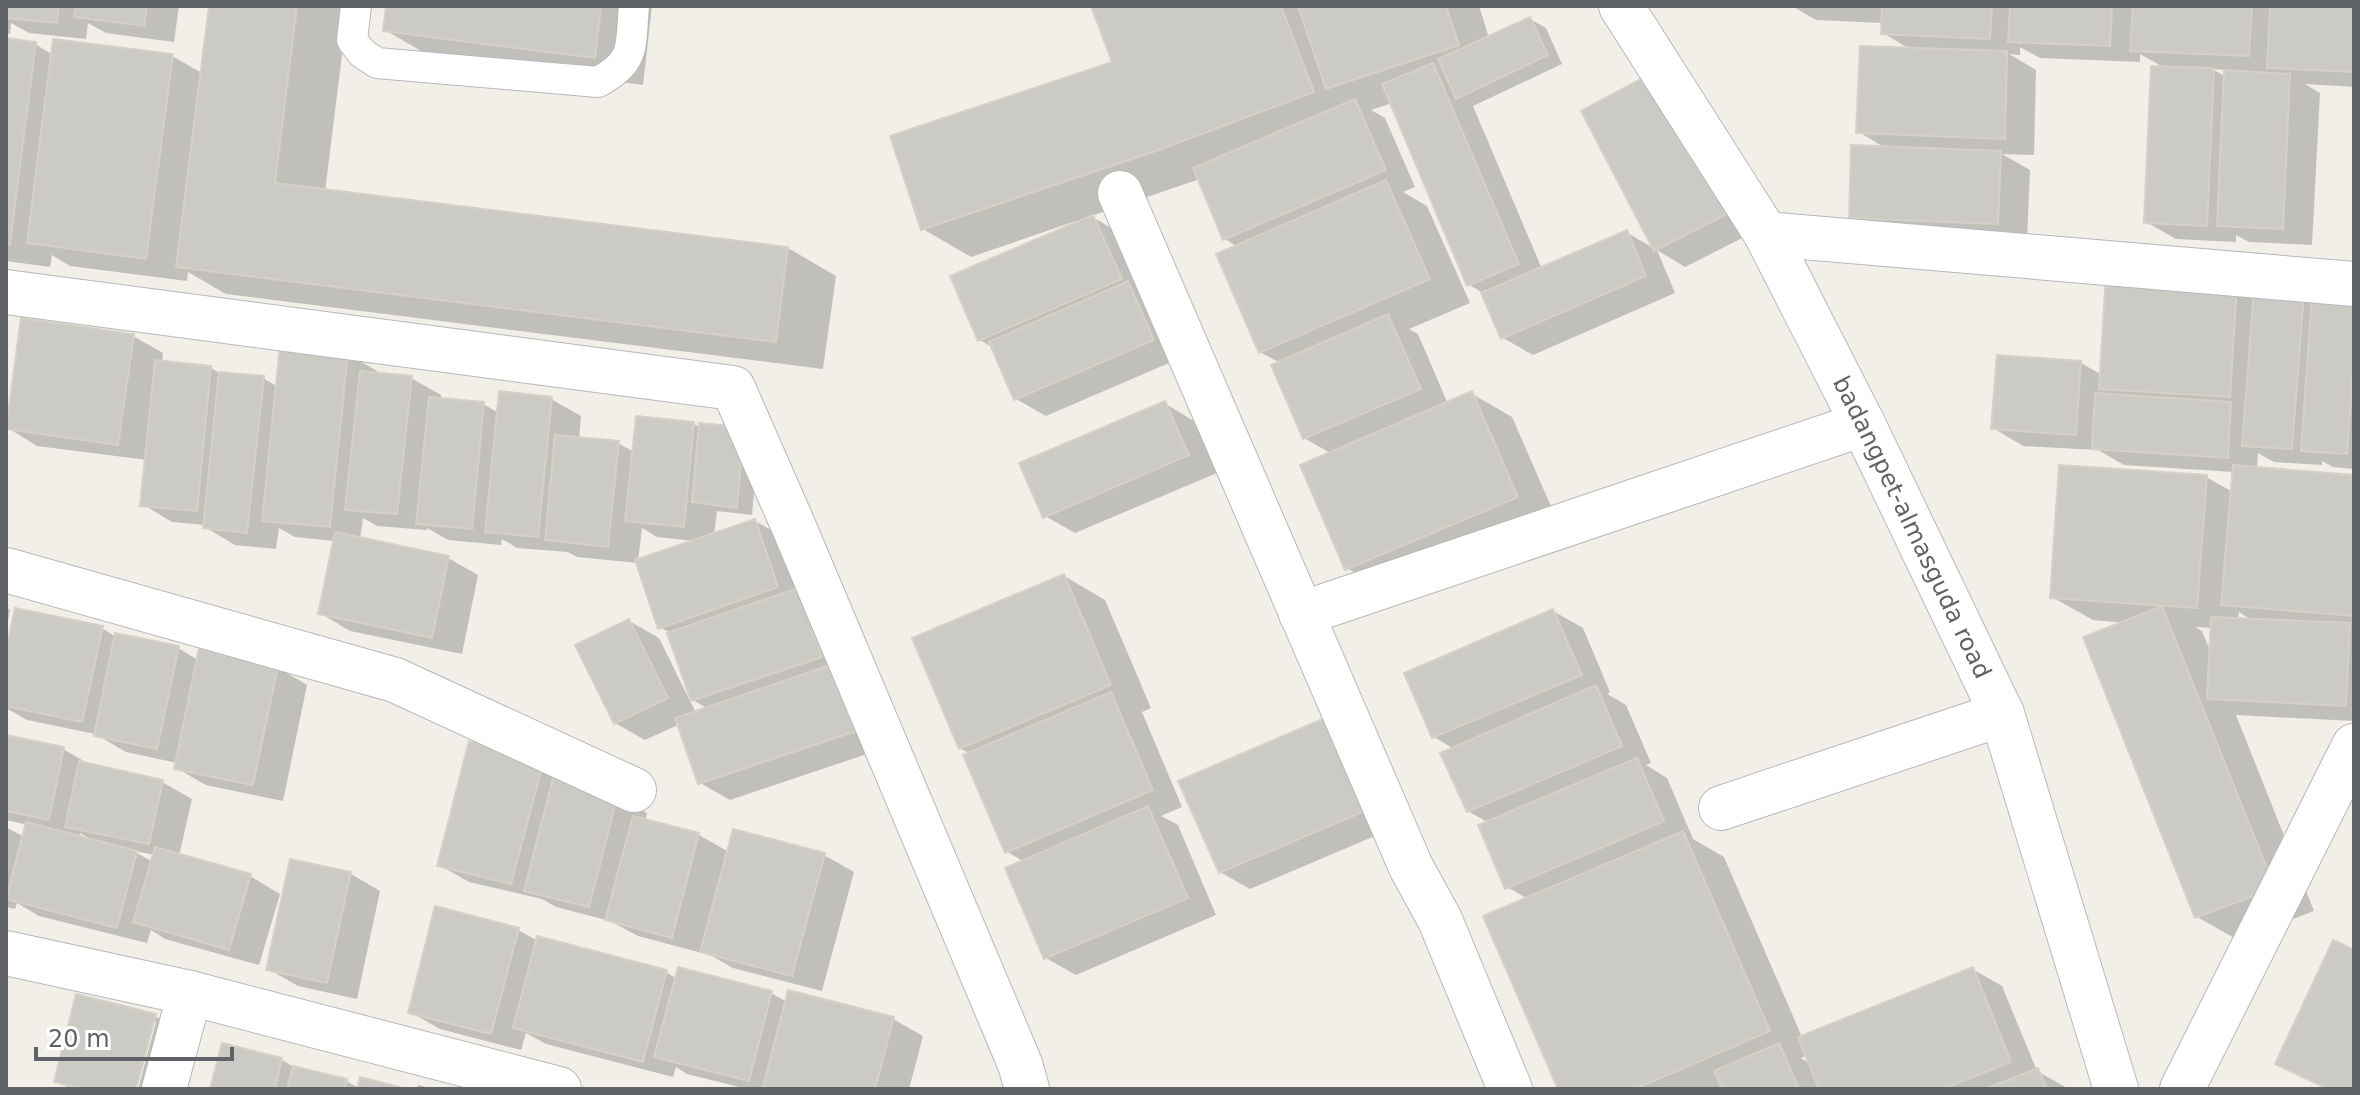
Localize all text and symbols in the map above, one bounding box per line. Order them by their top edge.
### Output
street label: badangpet-almasguda road [1827,372,1997,683]
scale bar [36,1011,232,1061]
text: 20 m [48,1025,110,1053]

